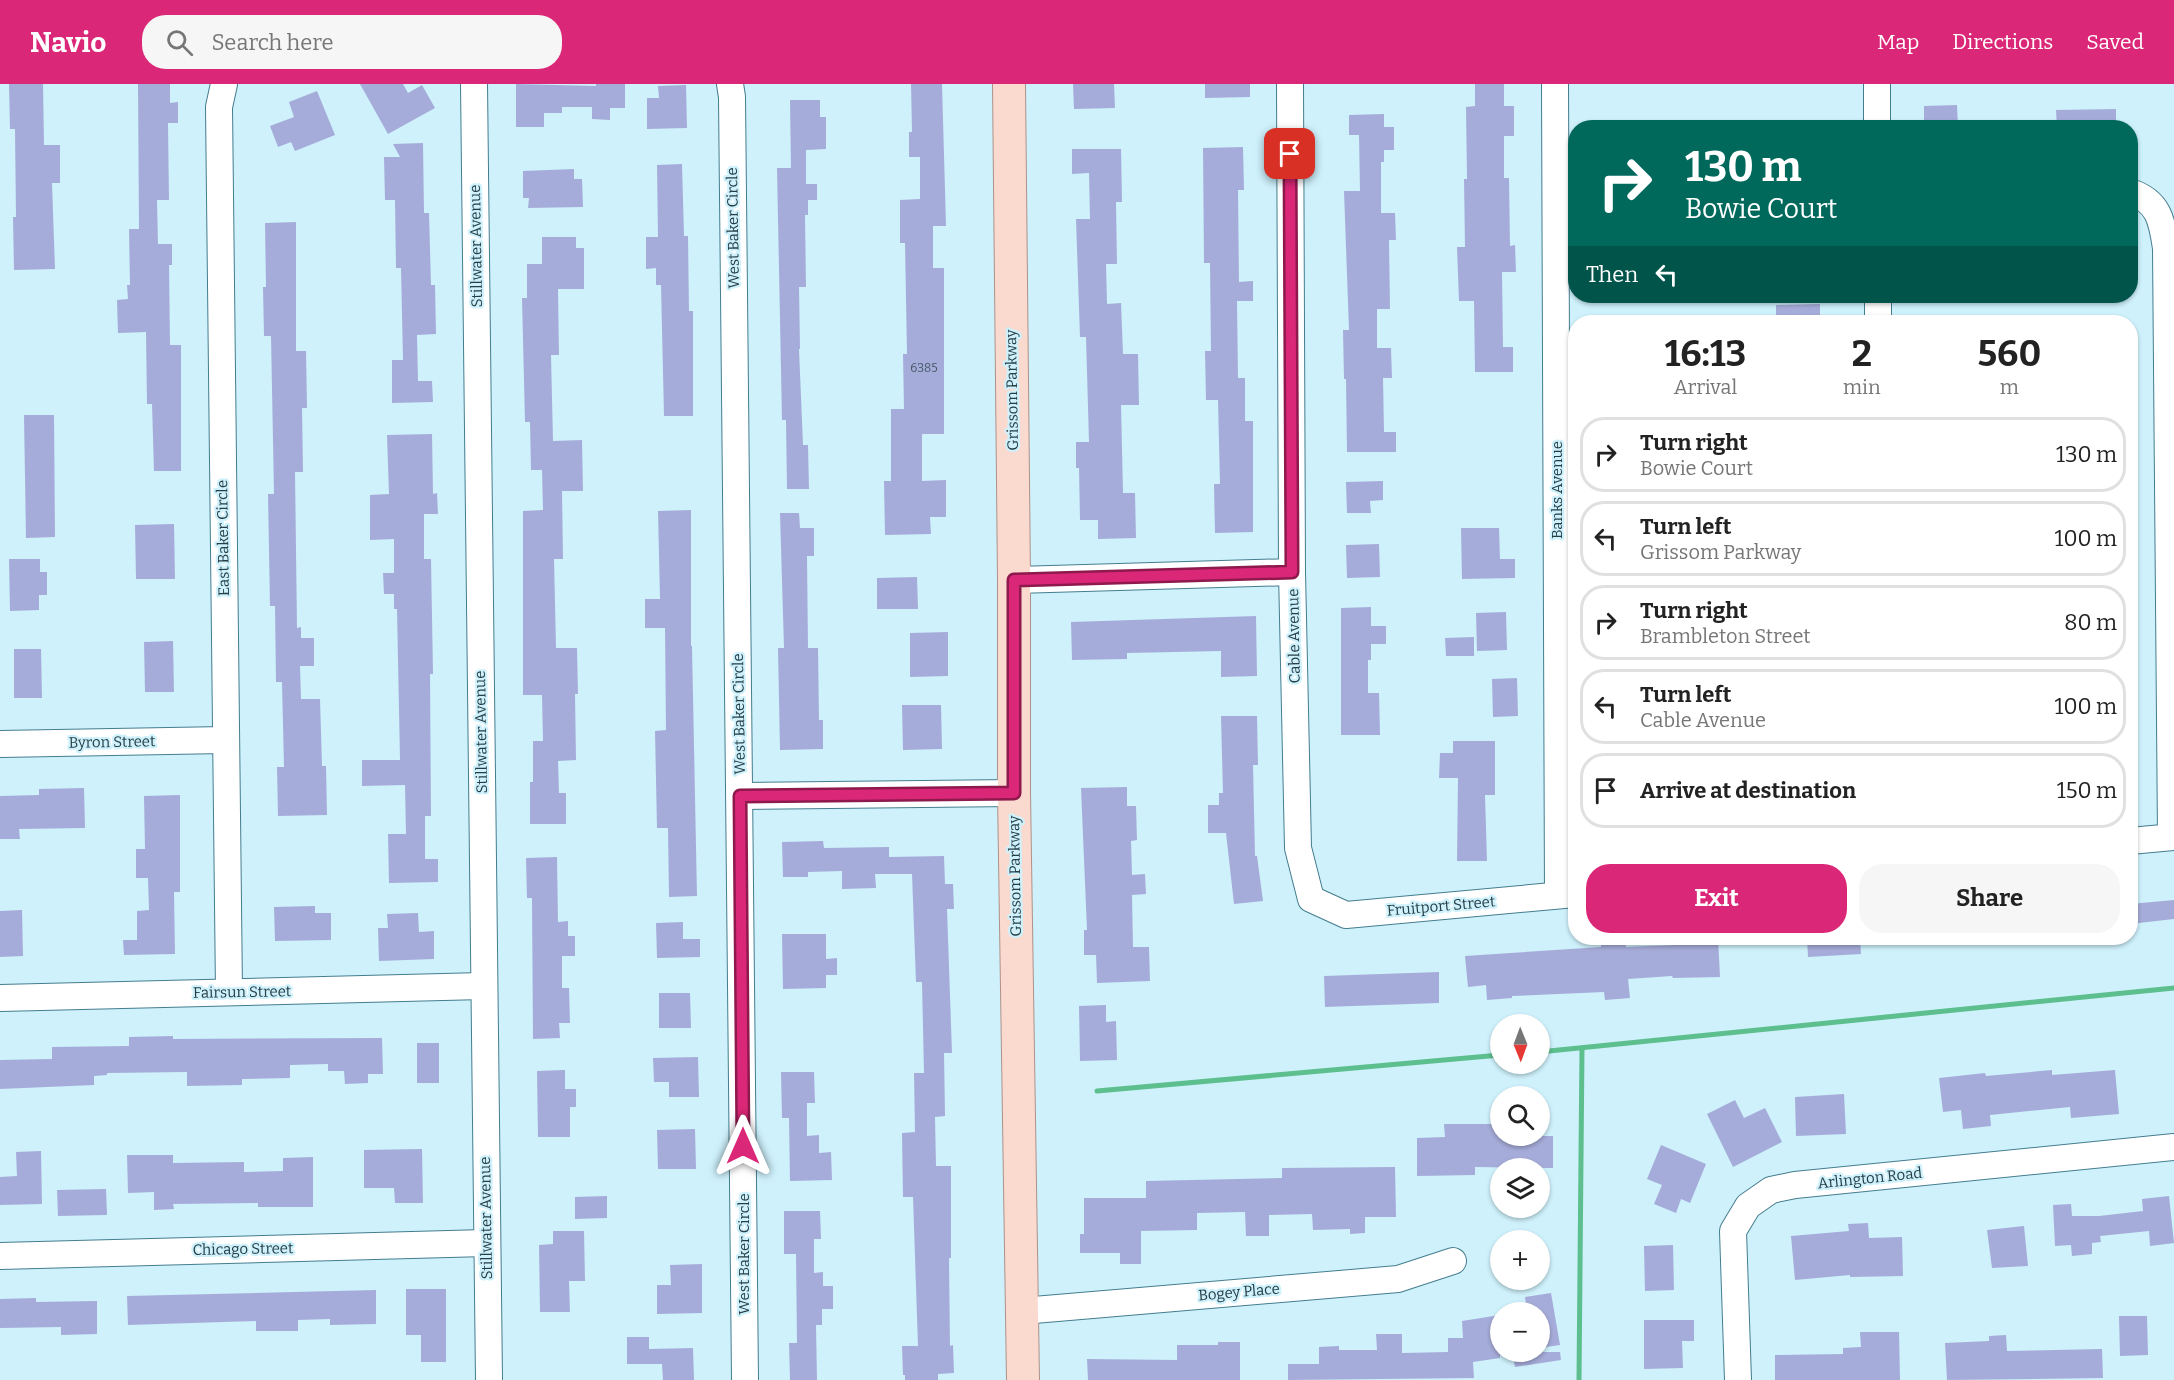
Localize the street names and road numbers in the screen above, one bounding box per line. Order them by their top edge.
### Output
street label: West Baker Circle [723,167,743,289]
street label: Stillwater Avenue [466,184,486,308]
street label: Grissom Parkway [1002,329,1022,451]
street label: Banks Avenue [1548,441,1566,539]
street label: East Baker Circle [213,480,233,596]
street label: Cable Avenue [1284,589,1304,683]
street label: West Baker Circle [729,653,749,775]
street label: Stillwater Avenue [471,670,491,794]
street label: Byron Street [68,732,156,752]
street label: Grissom Parkway [1005,815,1025,937]
street label: Fruitport Street [1386,892,1497,920]
street label: Fairsun Street [193,982,292,1002]
street label: Stillwater Avenue [476,1156,496,1280]
street label: Arlington Road [1817,1164,1923,1192]
street label: West Baker Circle [735,1193,753,1315]
street label: Chicago Street [192,1239,294,1259]
street label: Bogey Place [1197,1279,1281,1305]

